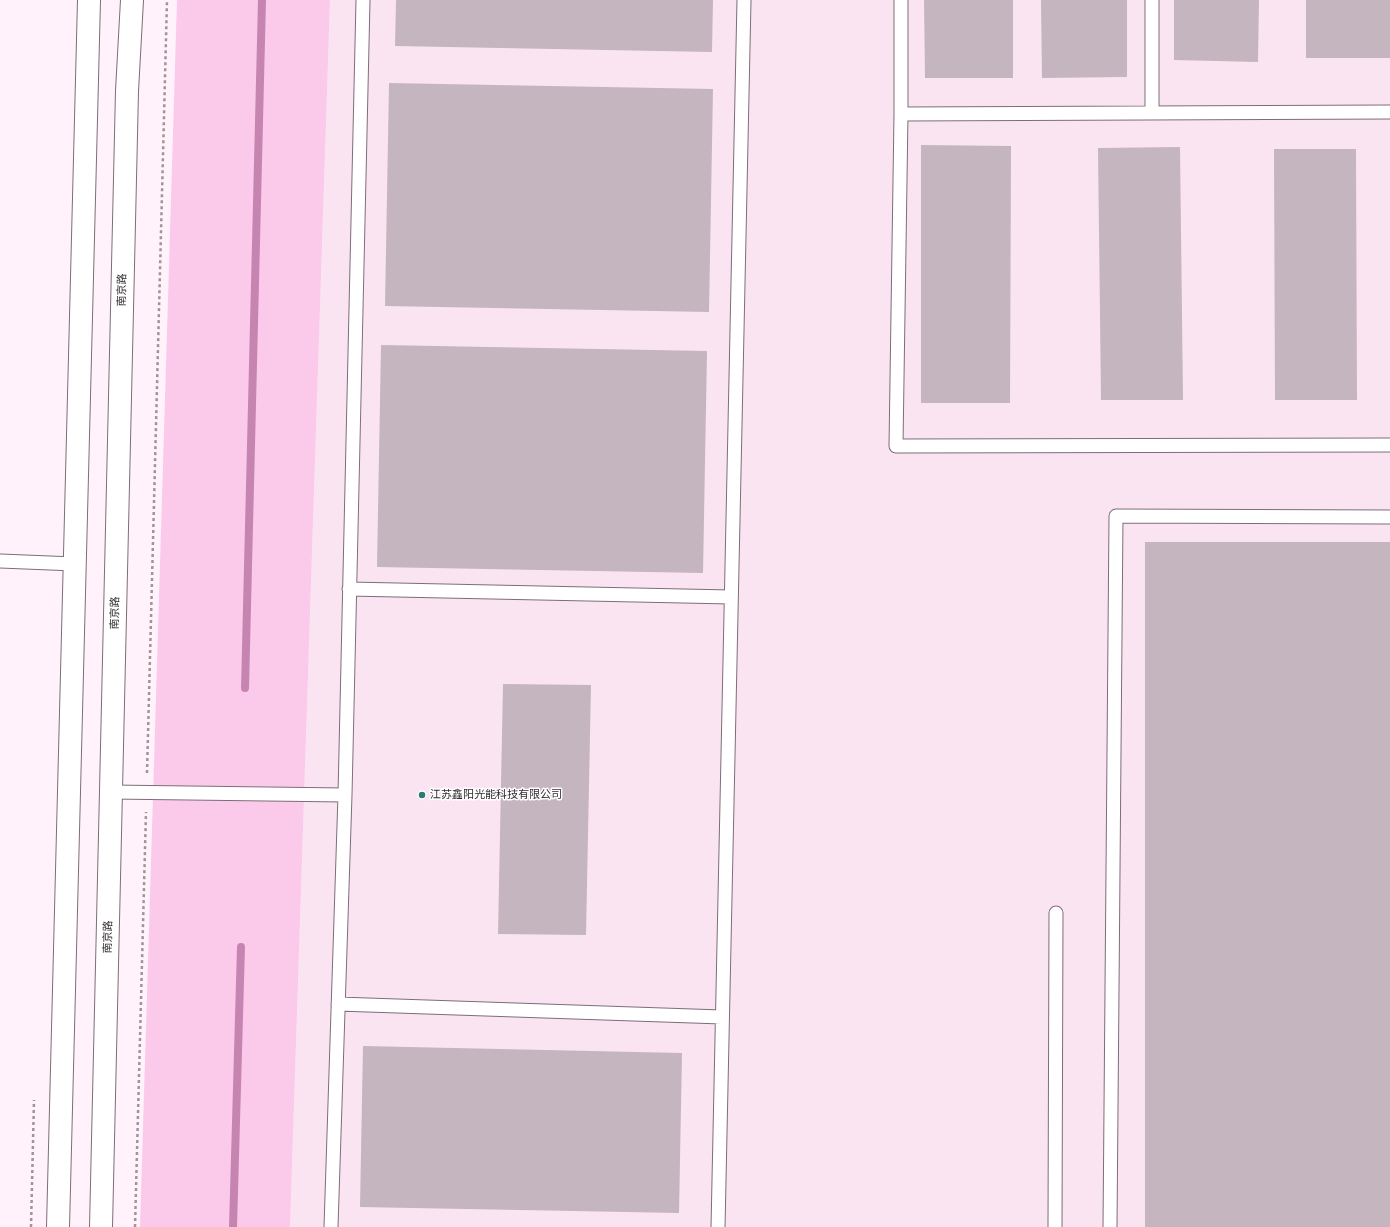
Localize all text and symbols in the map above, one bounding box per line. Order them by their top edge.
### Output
street label: 南京路 [115,273,129,307]
street label: 南京路 [108,596,122,630]
place label: 江苏鑫阳光能科技有限公司 [430,788,562,802]
marker: 江苏鑫阳光能科技有限公司 [417,790,427,800]
street label: 南京路 [101,920,115,954]

